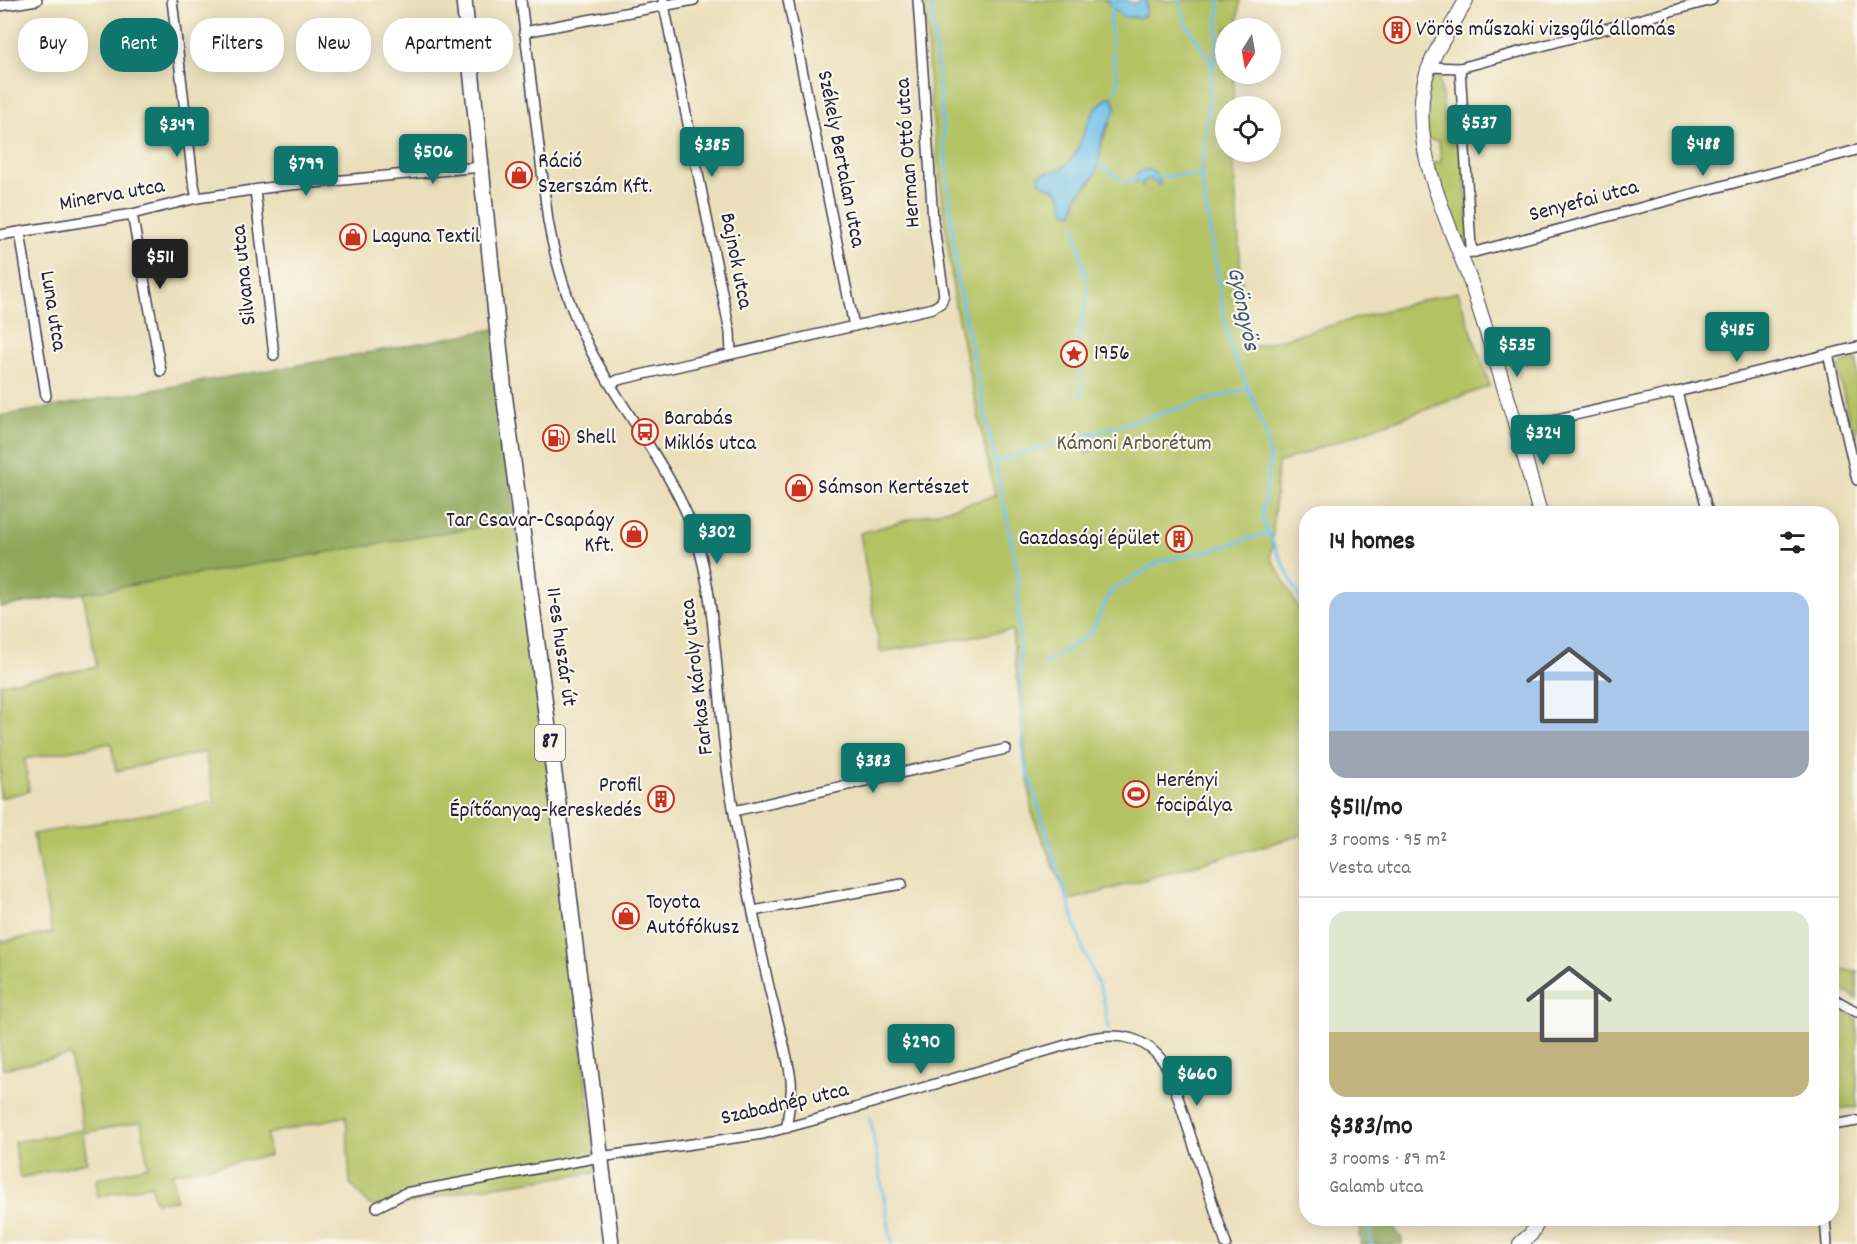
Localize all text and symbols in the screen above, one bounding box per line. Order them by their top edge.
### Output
building icon: Vörös műszaki vizsgűló állomás [1382,15,1412,45]
place label: Vörös műszaki vizsgűló állomás [1416,15,1676,46]
chip: Buy [18,18,88,72]
chip: Rent [100,18,178,72]
chip: Filters [190,18,284,72]
chip: New [296,18,371,72]
chip: Apartment [383,18,513,72]
north arrow [1215,18,1281,84]
map controls [1215,18,1281,162]
street label: Székely Bertalan utca [808,68,872,251]
street label: Herman Ottó utca [888,76,930,229]
button: locate [1215,96,1281,162]
pin: $537 [1443,105,1515,156]
pin: $349 [141,107,213,158]
text: $537 [1461,110,1497,138]
text: $349 [159,112,195,140]
pin: $488 [1667,126,1739,177]
pin: $385 [676,127,748,178]
text: $488 [1686,131,1720,159]
text: $385 [694,132,730,160]
pin: $506 [397,134,469,185]
text: $506 [413,139,453,167]
pin: $799 [270,146,342,197]
place label: Ráció Szerszám Kft. [538,147,652,203]
text: $799 [288,151,324,179]
shop icon: Ráció Szerszám Kft. [504,160,534,190]
street label: Minerva utca [57,171,168,220]
street label: Senyefai utca [1526,172,1643,231]
street label: Bajnok utca [711,210,760,312]
shop icon: Laguna Textil [338,222,368,252]
place label: Laguna Textil [372,222,480,253]
street label: Silvana utca [224,223,266,327]
pin: $511 [124,239,196,290]
text: $511 [146,244,174,272]
water label: Gyöngyös [1217,264,1268,355]
street label: Luna utca [30,269,74,354]
pin: $485 [1701,312,1773,363]
text: $485 [1719,317,1755,345]
pin: $535 [1481,327,1553,378]
text: $535 [1498,332,1536,360]
place icon: 1956 [1059,339,1089,369]
place label: 1956 [1094,339,1130,370]
place label: Barabás Miklós utca [664,404,757,460]
pin: $324 [1507,415,1579,466]
bus stop icon: Barabás Miklós utca [630,417,660,447]
text: $324 [1525,420,1561,448]
fuel station icon: Shell [541,423,571,453]
place label: Shell [576,423,616,454]
park label: Kámoni Arborétum [1056,429,1212,460]
shop icon: Sámson Kertészet [784,473,814,503]
place label: Sámson Kertészet [818,473,969,504]
place label: Tar Csavar-Csapágy Kft. [446,506,615,562]
pin: $302 [681,514,753,565]
shop icon: Tar Csavar-Csapágy Kft. [619,519,649,549]
text: $302 [698,519,736,547]
place label: Gazdasági épület [1018,524,1160,555]
building icon: Gazdasági épület [1164,524,1194,554]
text: 14 homes [1329,524,1415,561]
icon: filters [1776,526,1809,559]
street label: 11-es huszár út [536,585,584,709]
street label: Farkas Károly utca [673,597,723,757]
icon: home [1515,631,1623,739]
road number: 87 [535,725,565,761]
pin: $383 [837,743,909,794]
text: $383 [855,748,891,776]
place label: Herényi focipálya [1156,766,1233,822]
place label: Profil Építőanyag-kereskedés [449,771,642,827]
sports icon: Herényi focipálya [1121,779,1151,809]
building icon: Profil Építőanyag-kereskedés [646,784,676,814]
text: $511/mo [1329,790,1402,827]
text: 3 rooms · 95 m² [1329,827,1448,855]
text: Vesta utca [1329,855,1411,883]
place label: Toyota Autófókusz [646,888,740,944]
shop icon: Toyota Autófókusz [611,901,641,931]
icon: home [1515,950,1623,1058]
pin: $290 [885,1024,957,1075]
text: $290 [902,1029,940,1057]
pin: $660 [1161,1056,1233,1107]
text: $660 [1177,1061,1217,1089]
street label: Szabadnép utca [718,1075,853,1135]
text: $383/mo [1329,1109,1413,1146]
text: 3 rooms · 89 m² [1329,1146,1446,1174]
text: Galamb utca [1329,1174,1423,1202]

